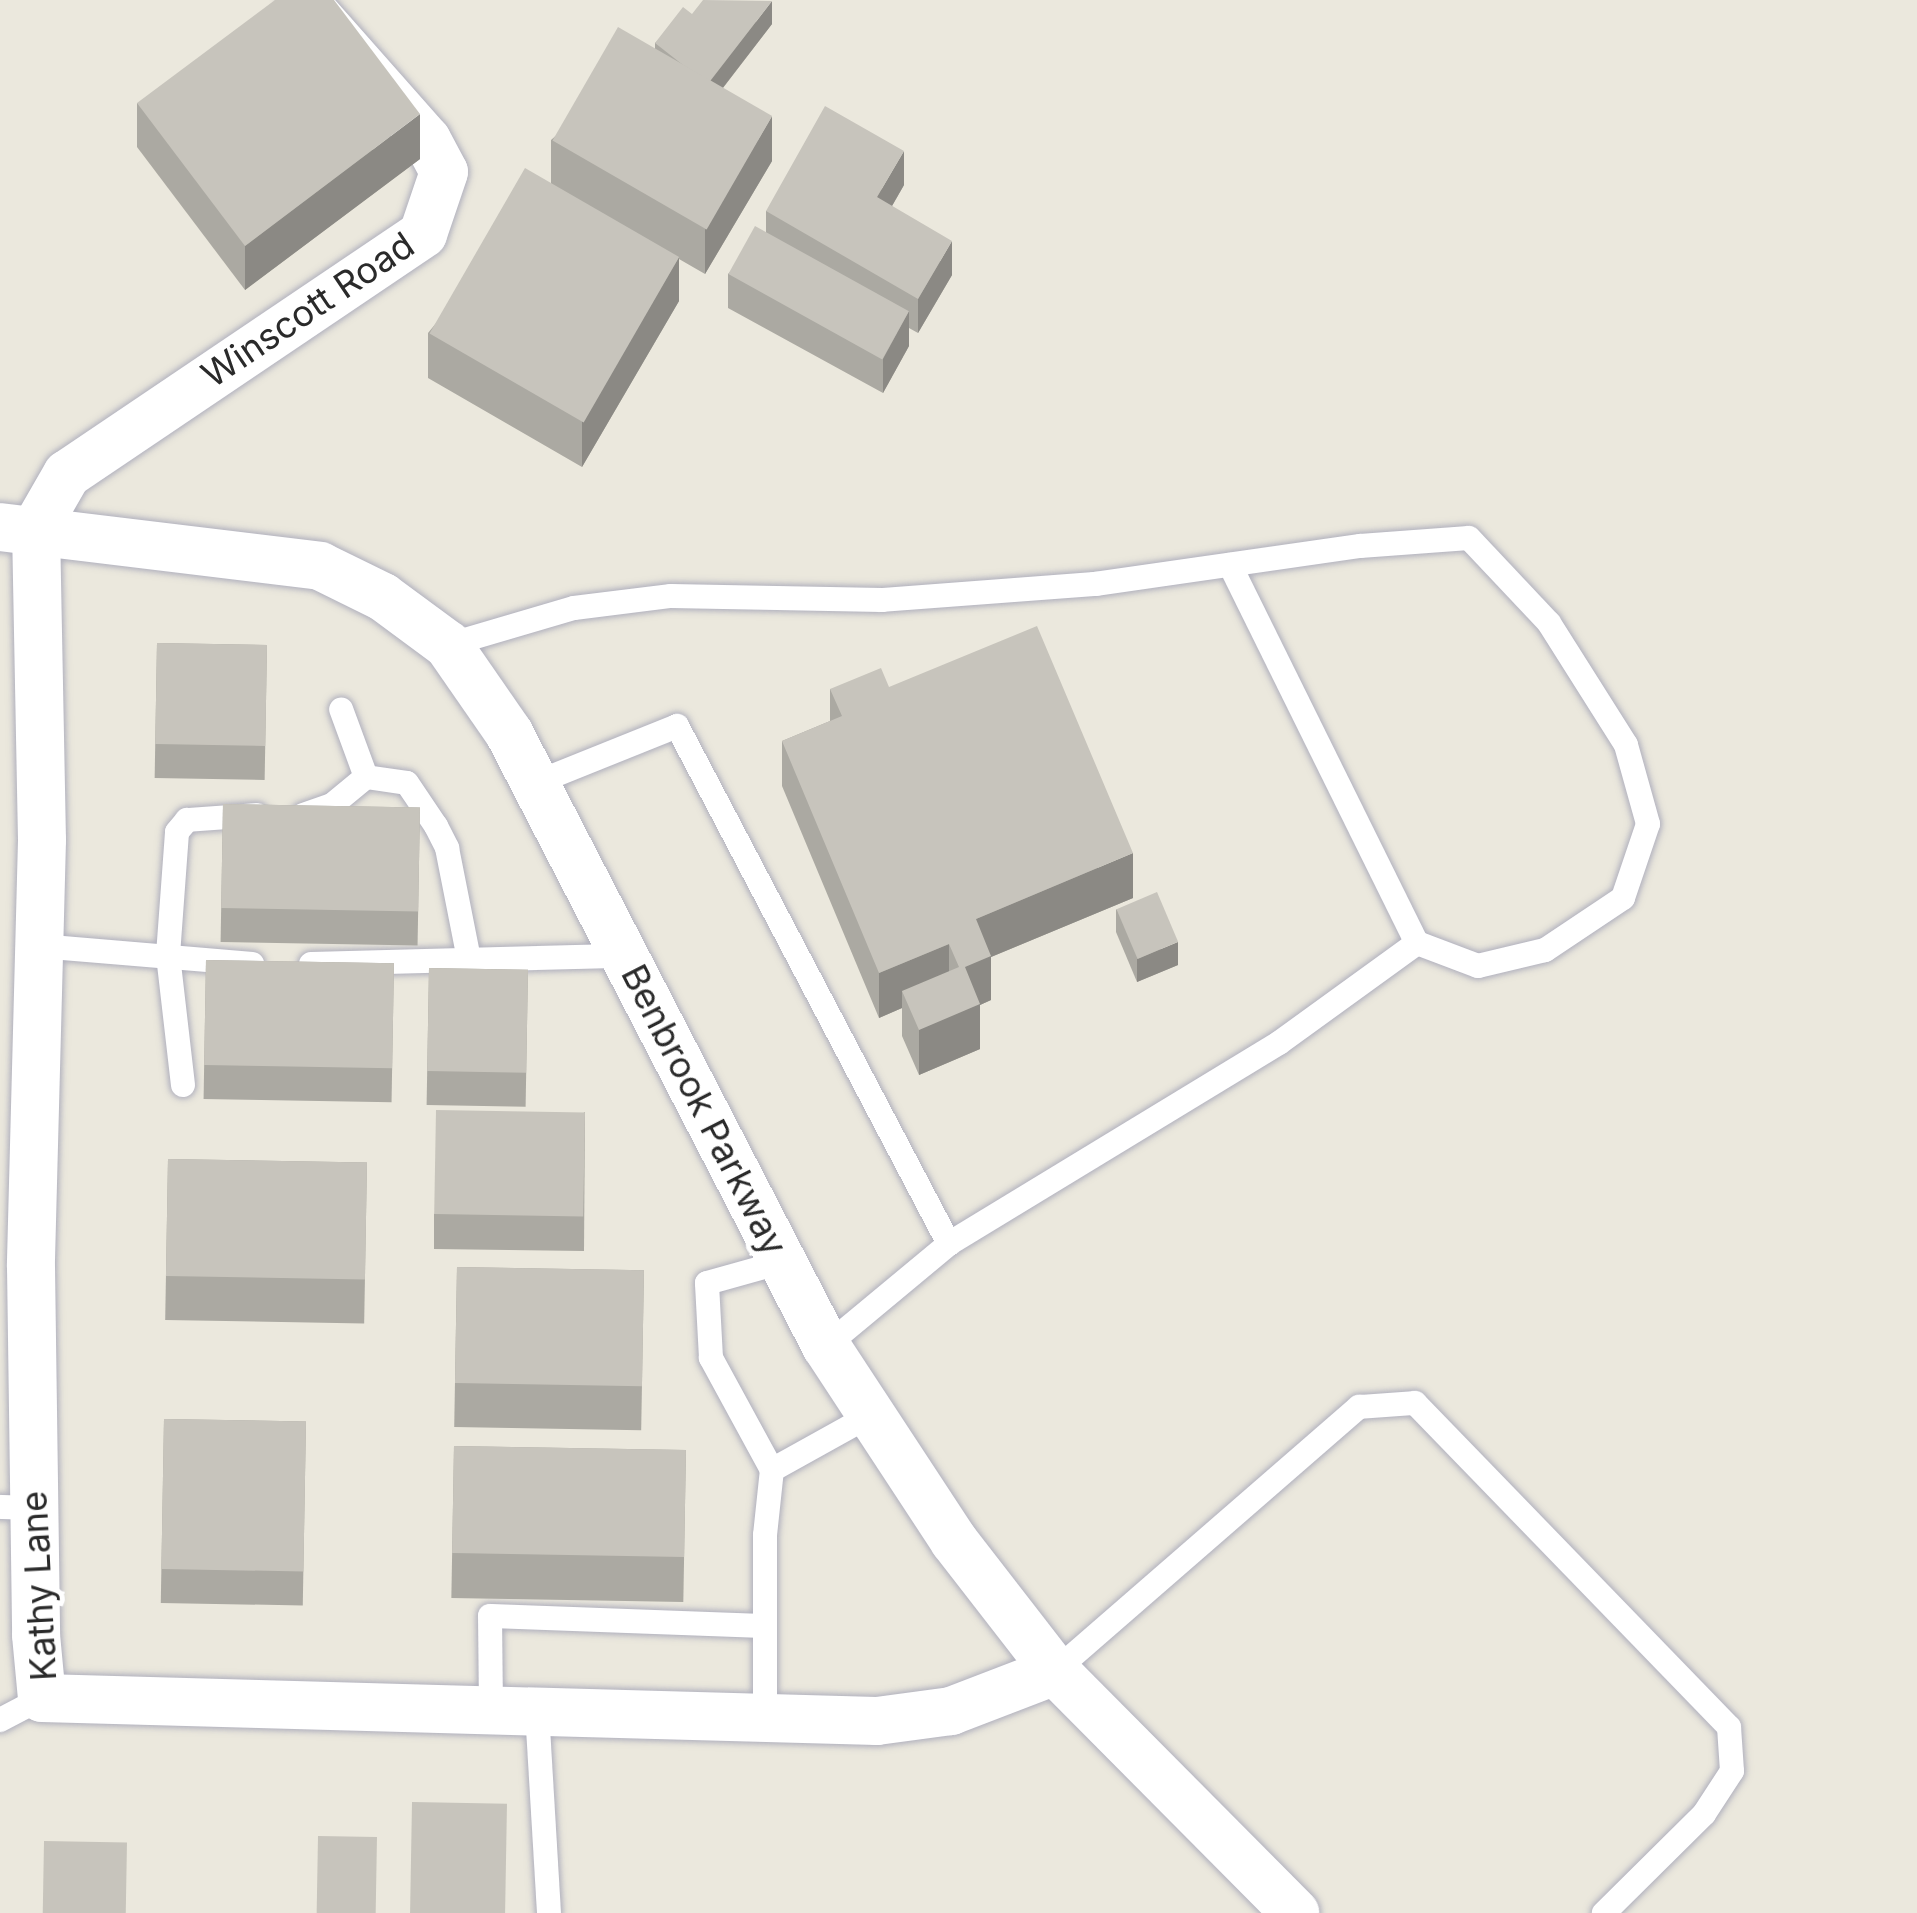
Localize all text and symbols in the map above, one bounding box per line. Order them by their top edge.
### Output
street label: Winscott Road [194,223,422,397]
street label: Benbrook Parkway [612,957,796,1263]
street label: Kathy Lane [12,1490,66,1682]

